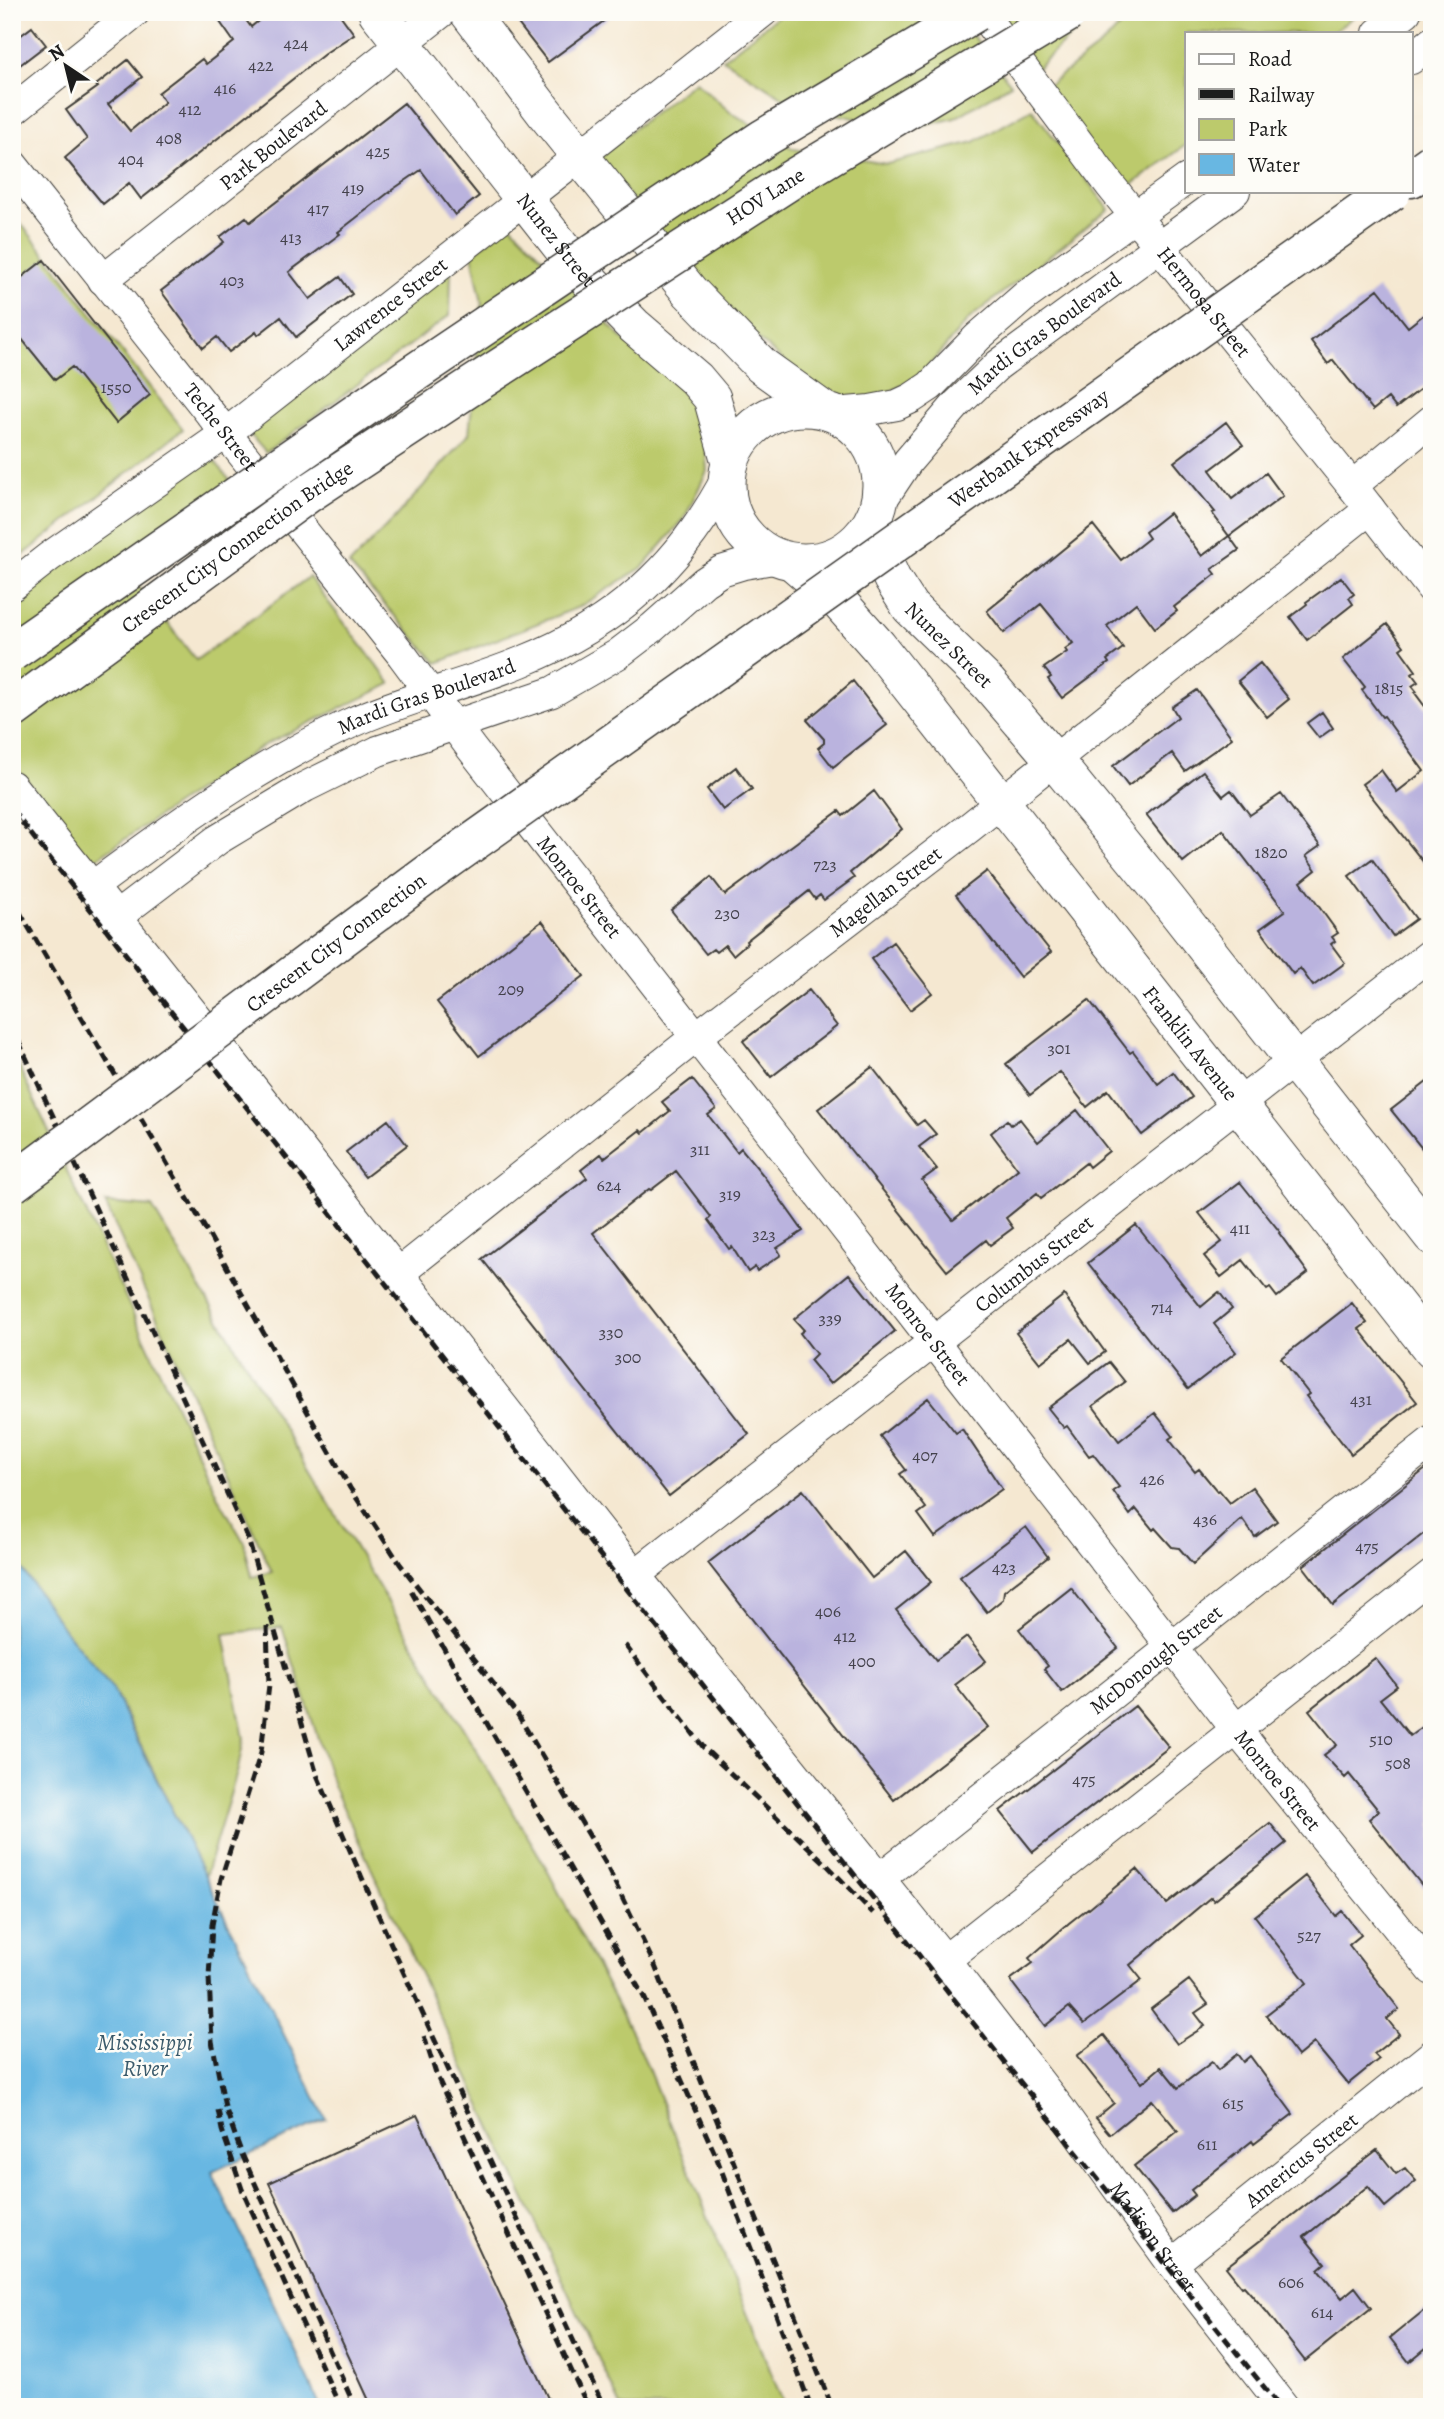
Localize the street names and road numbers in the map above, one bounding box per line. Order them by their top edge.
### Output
street label: Park Boulevard [213,94,334,197]
street label: HOV Lane [721,161,810,232]
street label: Nunez Street [510,187,602,293]
street label: Hermosa Street [1151,241,1257,363]
street label: Lawrence Street [328,251,453,358]
street label: Mardi Gras Boulevard [961,265,1127,401]
street label: Teche Street [177,377,265,477]
street label: Westbank Expressway [942,382,1115,515]
street label: Crescent City Connection Bridge [115,454,358,640]
street label: Nunez Street [899,596,999,694]
street label: Mardi Gras Boulevard [333,651,520,741]
street label: Monroe Street [530,830,628,944]
street label: Magellan Street [823,840,947,944]
street label: Crescent City Connection [240,866,432,1019]
street label: Franklin Avenue [1136,980,1245,1106]
street label: Columbus Street [969,1208,1099,1319]
street label: Monroe Street [879,1277,977,1391]
street label: McDonough Street [1084,1598,1228,1721]
street label: Monroe Street [1228,1724,1327,1837]
street label: Americus Street [1238,2106,1364,2215]
street label: Madison Street [1103,2176,1203,2298]

